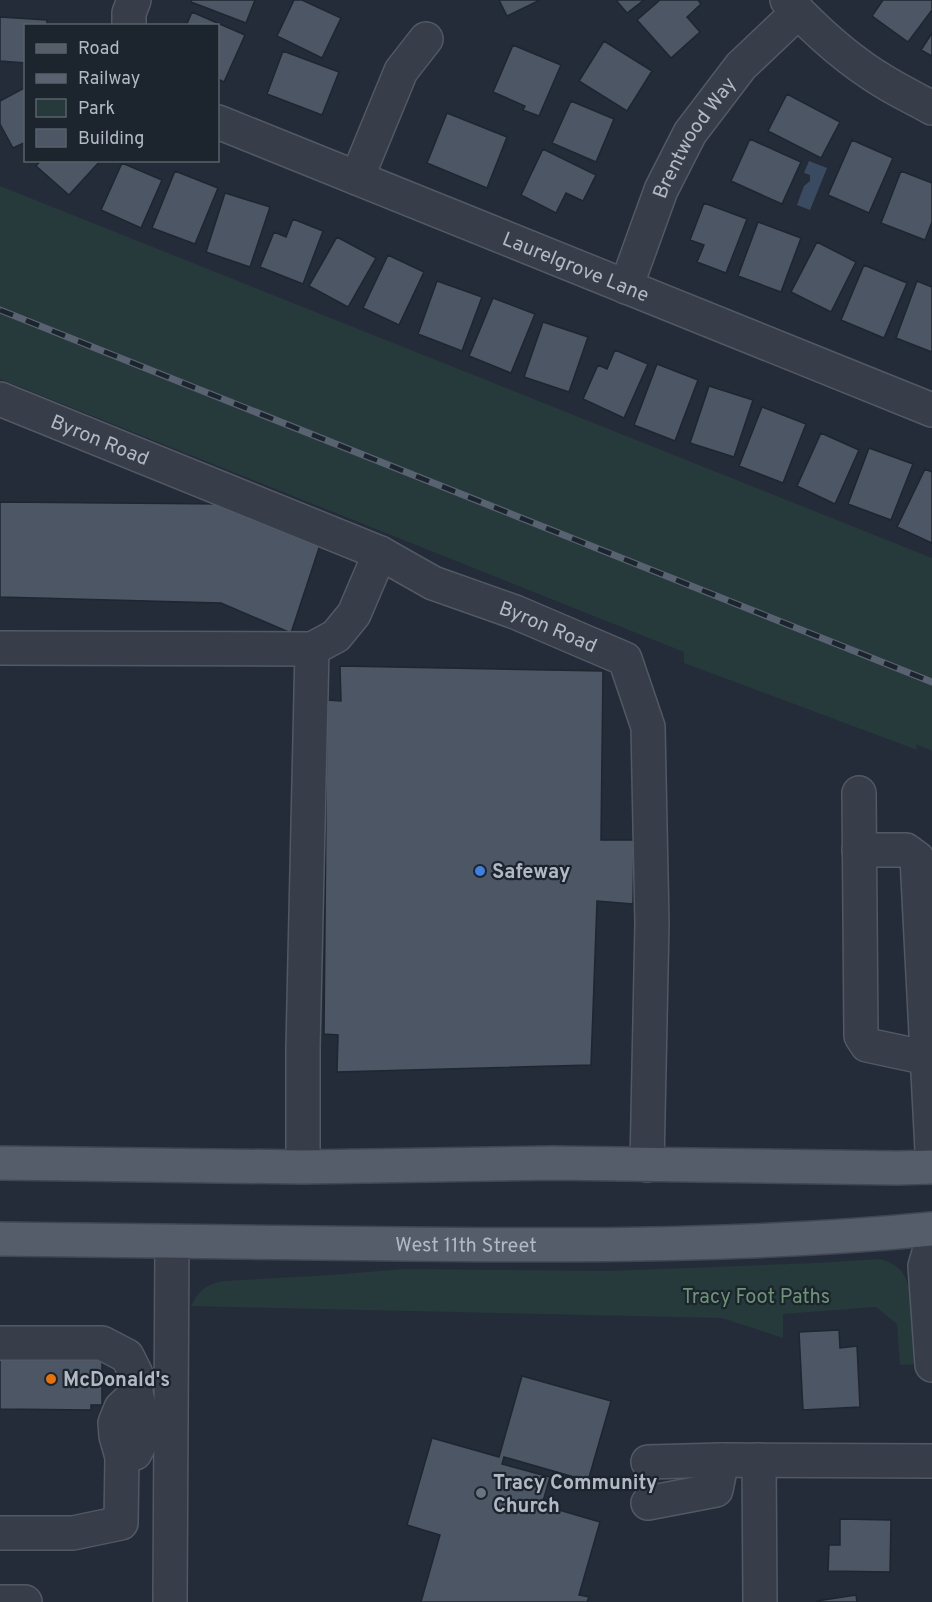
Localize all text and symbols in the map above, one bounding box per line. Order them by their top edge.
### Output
legend [24,24,219,162]
text: Road [78,38,120,61]
text: Railway [78,68,140,91]
street label: Brentwood Way [648,72,743,203]
text: Park [78,98,115,121]
text: Building [78,128,144,151]
street label: Laurelgrove Lane [498,227,652,309]
street label: Byron Road [46,410,152,473]
street label: Byron Road [495,596,600,660]
place label: Safeway [492,860,570,886]
marker: Safeway [473,864,487,878]
street label: West 11th Street [395,1233,537,1260]
park label: Tracy Foot Paths [682,1285,830,1311]
place label: McDonald's [63,1368,170,1394]
marker: McDonald's [44,1372,58,1386]
place label: Tracy Community Church [493,1471,657,1520]
marker: Tracy Community Church [474,1486,488,1500]

